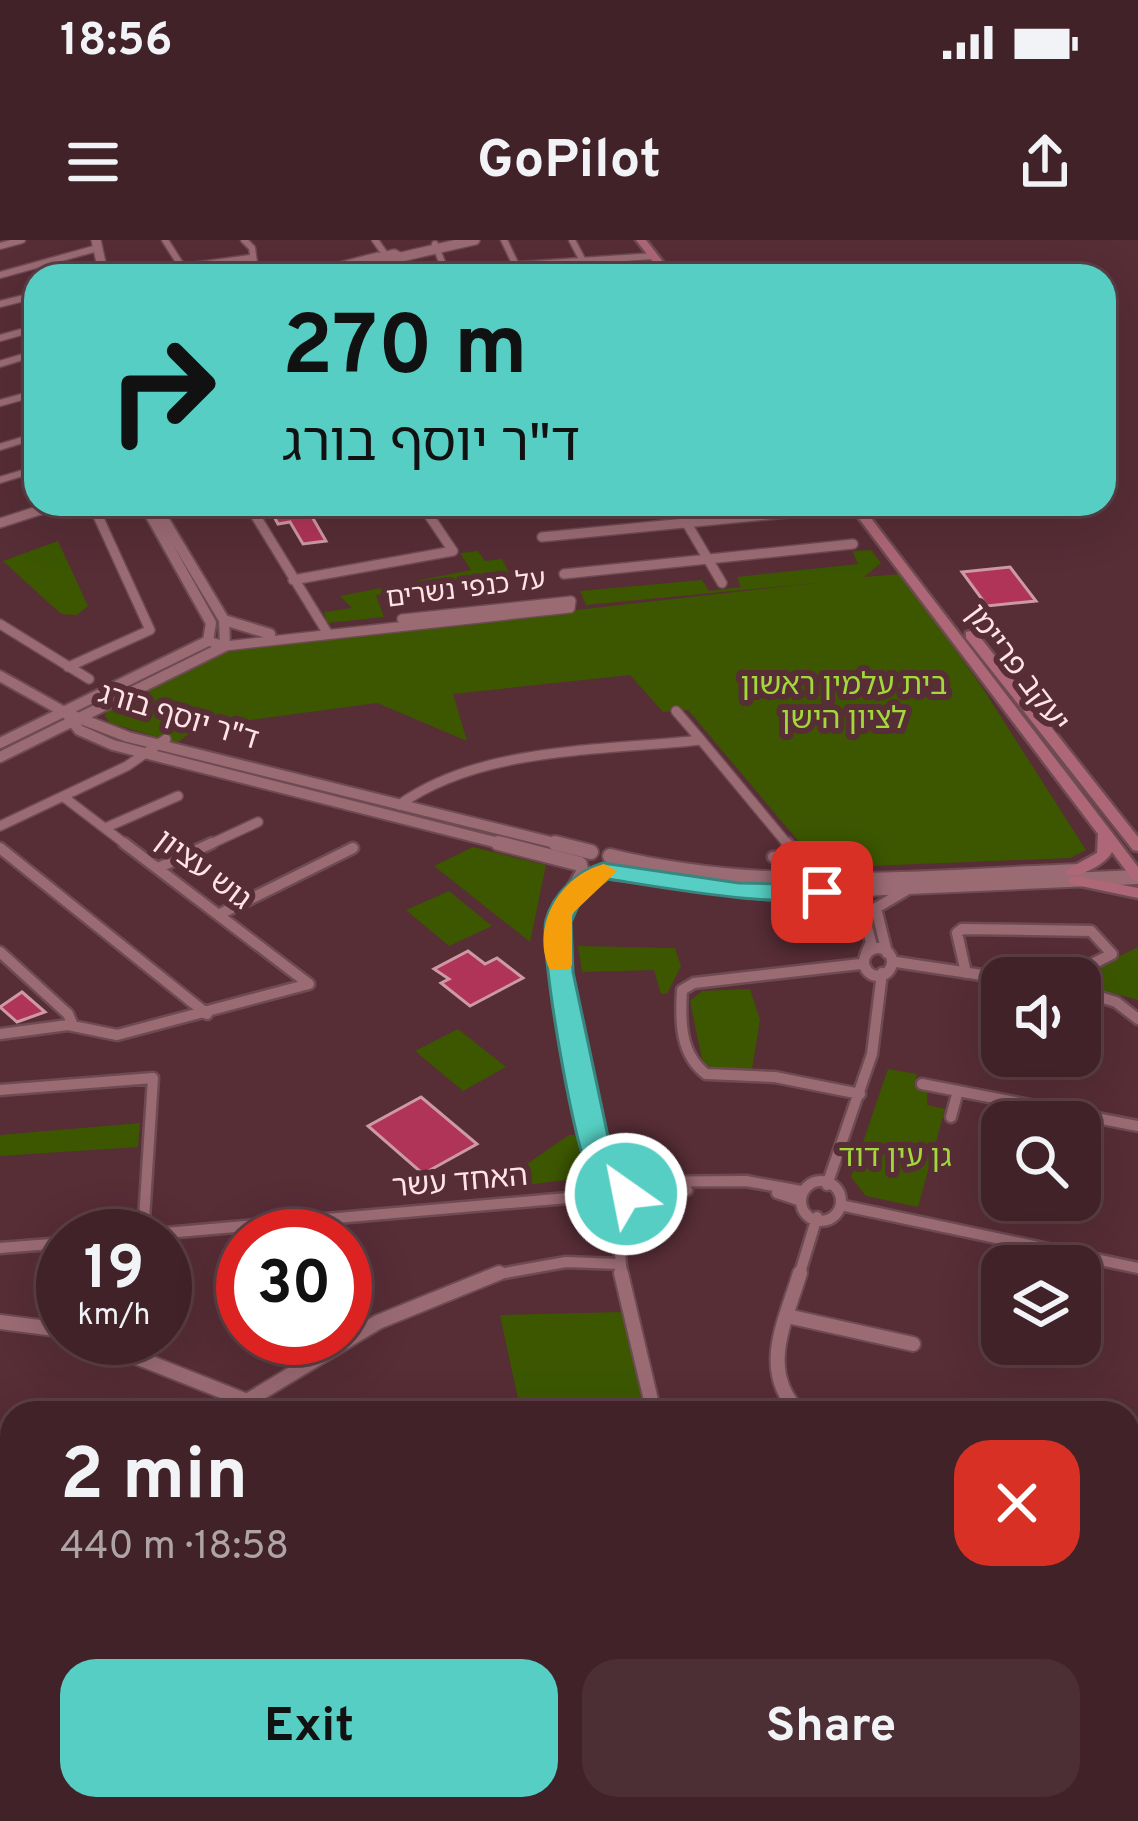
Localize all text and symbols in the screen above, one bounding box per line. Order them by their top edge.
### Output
text: 18:56 [60,14,172,71]
text: GoPilot [477,128,661,197]
icon: menu [60,129,126,195]
icon: share [1012,129,1078,195]
text: 270 m [282,298,528,404]
icon: right [84,312,240,468]
text: ד"ר יוסף בורג [282,412,580,481]
street label: על כנפי נשרים [384,563,548,617]
street label: יעקב פריימן [956,598,1076,740]
park label: בית עלמין ראשון לציון הישן [741,668,947,739]
street label: ד"ר יוסף בורג [93,676,263,760]
street label: גוש עציון [147,823,257,919]
pin [771,841,873,943]
icon: arrive [789,859,855,925]
map controls [981,957,1101,1365]
button: sound [981,957,1101,1077]
button: search [981,1101,1101,1221]
position arrow [563,1131,689,1257]
park label: גן עין דוד [838,1140,952,1177]
street label: האחד עשר [391,1159,529,1207]
speed limit sign: 30 [216,1209,372,1365]
text: 19 [84,1234,144,1310]
button: layers [981,1245,1101,1365]
text: km/h [78,1298,150,1335]
text: 2 min [60,1433,248,1525]
button: close [954,1440,1080,1566]
text: 440 m · 18:58 [60,1524,289,1573]
button: Exit [60,1659,558,1797]
button: Share [582,1659,1080,1797]

